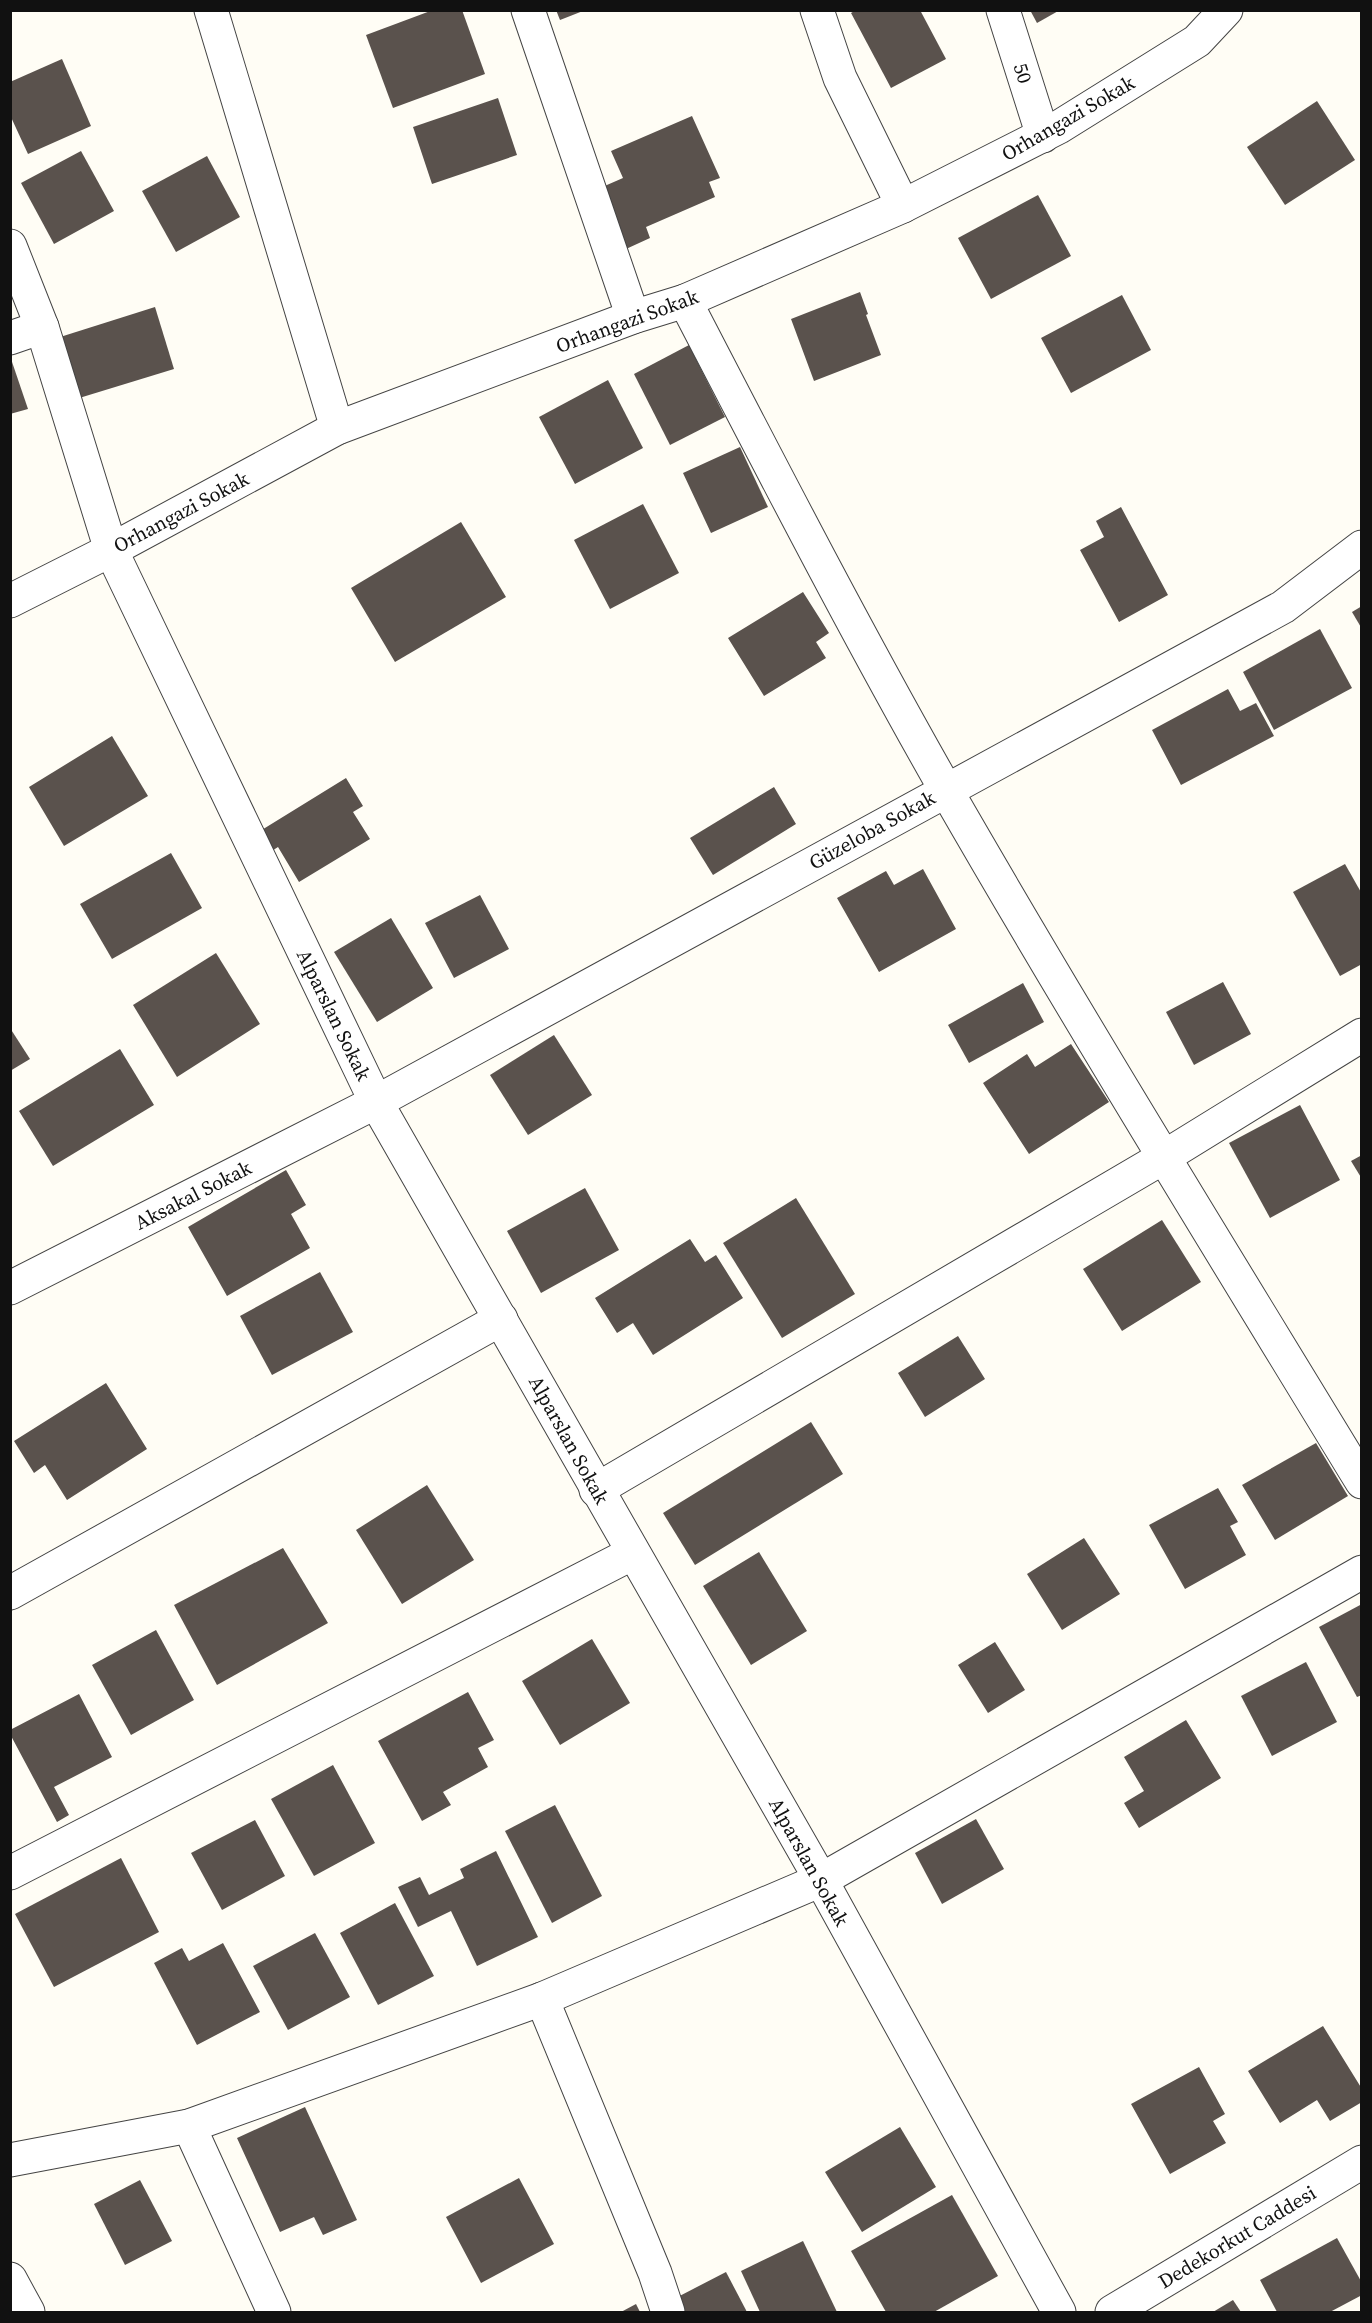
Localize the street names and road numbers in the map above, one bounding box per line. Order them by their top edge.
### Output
street label: 50 [1007,59,1039,87]
street label: Orhangazi Sokak [996,68,1140,168]
street label: Orhangazi Sokak [552,282,702,360]
street label: Orhangazi Sokak [108,465,254,559]
street label: Güzeloba Sokak [804,784,940,876]
street label: Alparslan Sokak [290,945,378,1085]
street label: Aksakal Sokak [130,1154,256,1236]
street label: Alparslan Sokak [522,1371,616,1509]
street label: Alparslan Sokak [762,1793,856,1931]
street label: Dedekorkut Caddesi [1153,2179,1321,2295]

